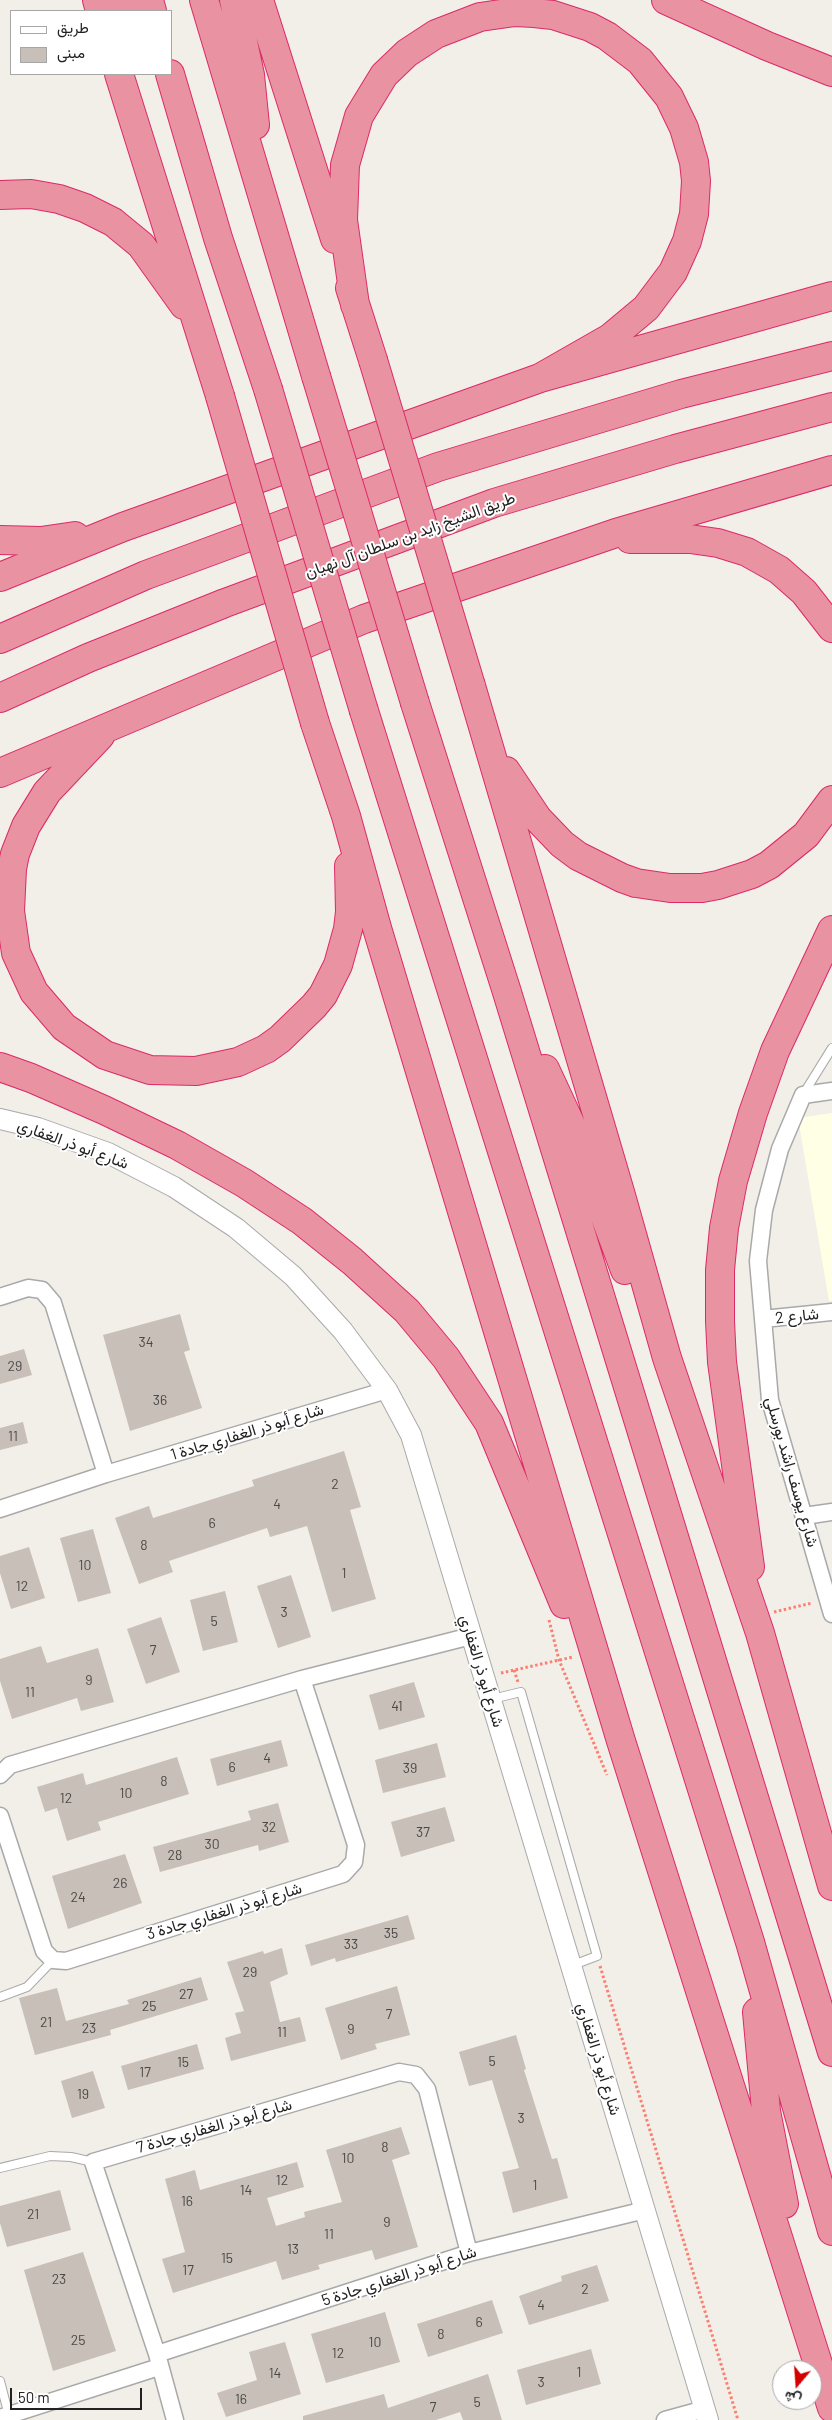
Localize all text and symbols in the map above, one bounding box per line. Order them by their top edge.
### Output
legend [10,10,172,75]
text: طريق [57,18,89,36]
text: مبنى [57,43,85,61]
street label: طريق الشيخ زايد بن سلطان آل نهيان [302,488,518,582]
street label: شارع أبو ذر الغفاري [15,1115,131,1173]
street label: شارع 2 [774,1304,820,1328]
house number: 34 [139,1334,153,1350]
house number: 29 [8,1358,22,1374]
house number: 36 [153,1392,167,1408]
street label: شارع يوسف راشد بورسلي [761,1395,823,1549]
street label: شارع أبو ذر الغفاري جادة 1 [168,1400,326,1464]
house number: 11 [8,1428,18,1444]
house number: 2 [331,1476,339,1492]
house number: 4 [273,1496,281,1512]
house number: 6 [208,1515,216,1531]
house number: 8 [140,1537,148,1553]
house number: 10 [79,1557,91,1573]
house number: 1 [342,1565,346,1581]
house number: 12 [16,1578,28,1594]
house number: 3 [280,1604,288,1620]
street label: شارع أبو ذر الغفاري [456,1612,508,1730]
house number: 5 [210,1613,218,1629]
house number: 7 [150,1642,156,1658]
house number: 9 [85,1672,93,1688]
house number: 11 [25,1684,35,1700]
house number: 41 [391,1698,403,1714]
house number: 4 [263,1750,271,1766]
house number: 6 [228,1759,236,1775]
house number: 39 [403,1760,417,1776]
house number: 8 [160,1773,168,1789]
house number: 10 [120,1785,132,1801]
house number: 12 [60,1790,72,1806]
house number: 32 [262,1819,276,1835]
house number: 37 [416,1824,430,1840]
house number: 30 [204,1836,220,1852]
house number: 28 [168,1847,182,1863]
house number: 26 [113,1875,127,1891]
street label: شارع أبو ذر الغفاري جادة 3 [144,1878,304,1944]
house number: 24 [70,1889,86,1905]
house number: 35 [384,1925,398,1941]
house number: 33 [344,1936,358,1952]
house number: 29 [243,1964,257,1980]
house number: 27 [179,1986,193,2002]
house number: 25 [142,1998,156,2014]
street label: شارع أبو ذر الغفاري [573,2000,625,2118]
house number: 7 [386,2006,392,2022]
house number: 21 [40,2014,52,2030]
house number: 23 [82,2020,96,2036]
house number: 9 [347,2021,355,2037]
house number: 11 [277,2024,287,2040]
house number: 5 [488,2053,496,2069]
house number: 15 [177,2054,189,2070]
house number: 17 [139,2064,151,2080]
house number: 19 [77,2086,89,2102]
street label: شارع أبو ذر الغفاري جادة 7 [134,2095,294,2157]
house number: 3 [517,2110,525,2126]
house number: 8 [381,2139,389,2155]
house number: 10 [342,2150,354,2166]
house number: 12 [276,2172,288,2188]
house number: 1 [533,2177,537,2193]
house number: 14 [240,2182,252,2198]
house number: 16 [181,2193,193,2209]
house number: 21 [27,2206,39,2222]
house number: 9 [383,2214,391,2230]
house number: 11 [324,2226,334,2242]
house number: 13 [287,2241,299,2257]
street label: شارع أبو ذر الغفاري جادة 5 [319,2242,479,2310]
house number: 15 [221,2250,233,2266]
house number: 17 [182,2262,194,2278]
house number: 23 [52,2271,66,2287]
house number: 2 [581,2281,589,2297]
house number: 4 [537,2297,545,2313]
house number: 6 [475,2314,483,2330]
house number: 8 [437,2326,445,2342]
house number: 25 [71,2332,85,2348]
house number: 10 [369,2334,381,2350]
house number: 12 [332,2345,344,2361]
north arrow [772,2360,822,2410]
house number: 1 [577,2364,581,2380]
house number: 14 [269,2365,281,2381]
house number: 3 [537,2374,545,2390]
scale bar [12,2378,145,2410]
text: 50 m [18,2388,50,2406]
text: ش [782,2388,803,2409]
house number: 16 [235,2391,247,2407]
house number: 5 [473,2394,481,2410]
house number: 7 [430,2399,436,2415]

